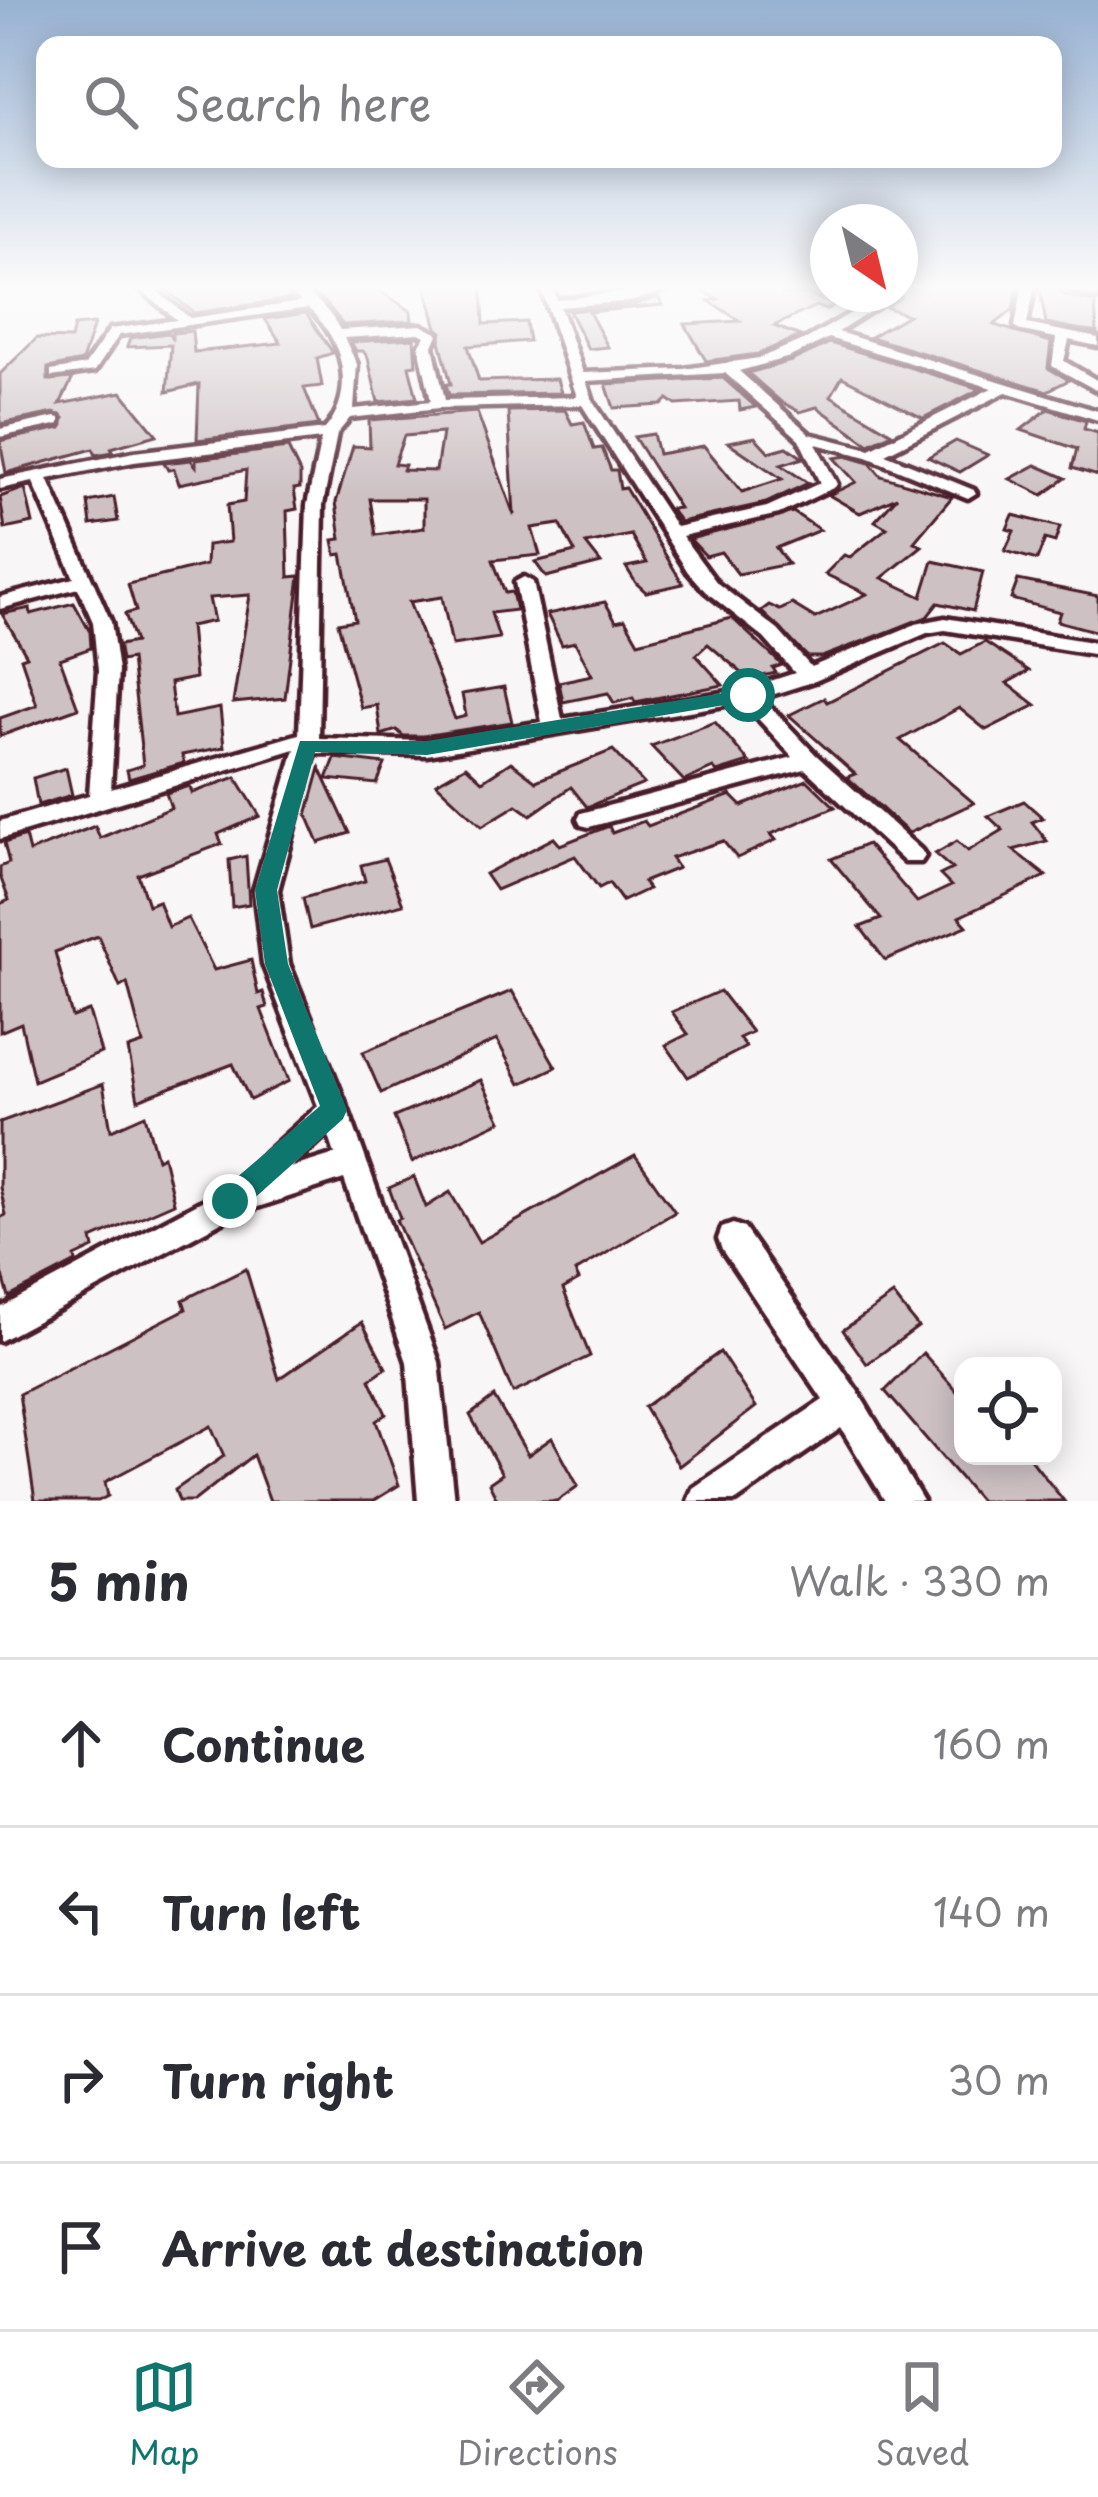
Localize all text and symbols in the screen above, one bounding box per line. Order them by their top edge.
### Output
search box [36,36,1062,168]
text: Search here [174,68,431,136]
icon: search [78,69,144,135]
north arrow [810,204,918,312]
route start [721,668,775,722]
route end [203,1174,257,1228]
map controls [954,1357,1062,1465]
button: locate [954,1357,1062,1465]
text: 5 min [48,1541,190,1618]
text: Walk · 330 m [789,1550,1050,1609]
text: Continue [162,1709,365,1777]
icon: ahead [48,1710,114,1776]
text: 160 m [933,1713,1050,1772]
text: Turn left [162,1877,361,1945]
icon: left [48,1878,114,1944]
text: 140 m [933,1881,1050,1940]
text: Turn right [162,2045,394,2113]
icon: right [48,2046,114,2112]
text: 30 m [947,2049,1050,2108]
text: Arrive at destination [162,2213,645,2281]
icon: arrive [48,2214,114,2280]
tab: Map [129,2354,199,2476]
tab: Directions [457,2354,618,2476]
tab: Saved [875,2354,969,2476]

